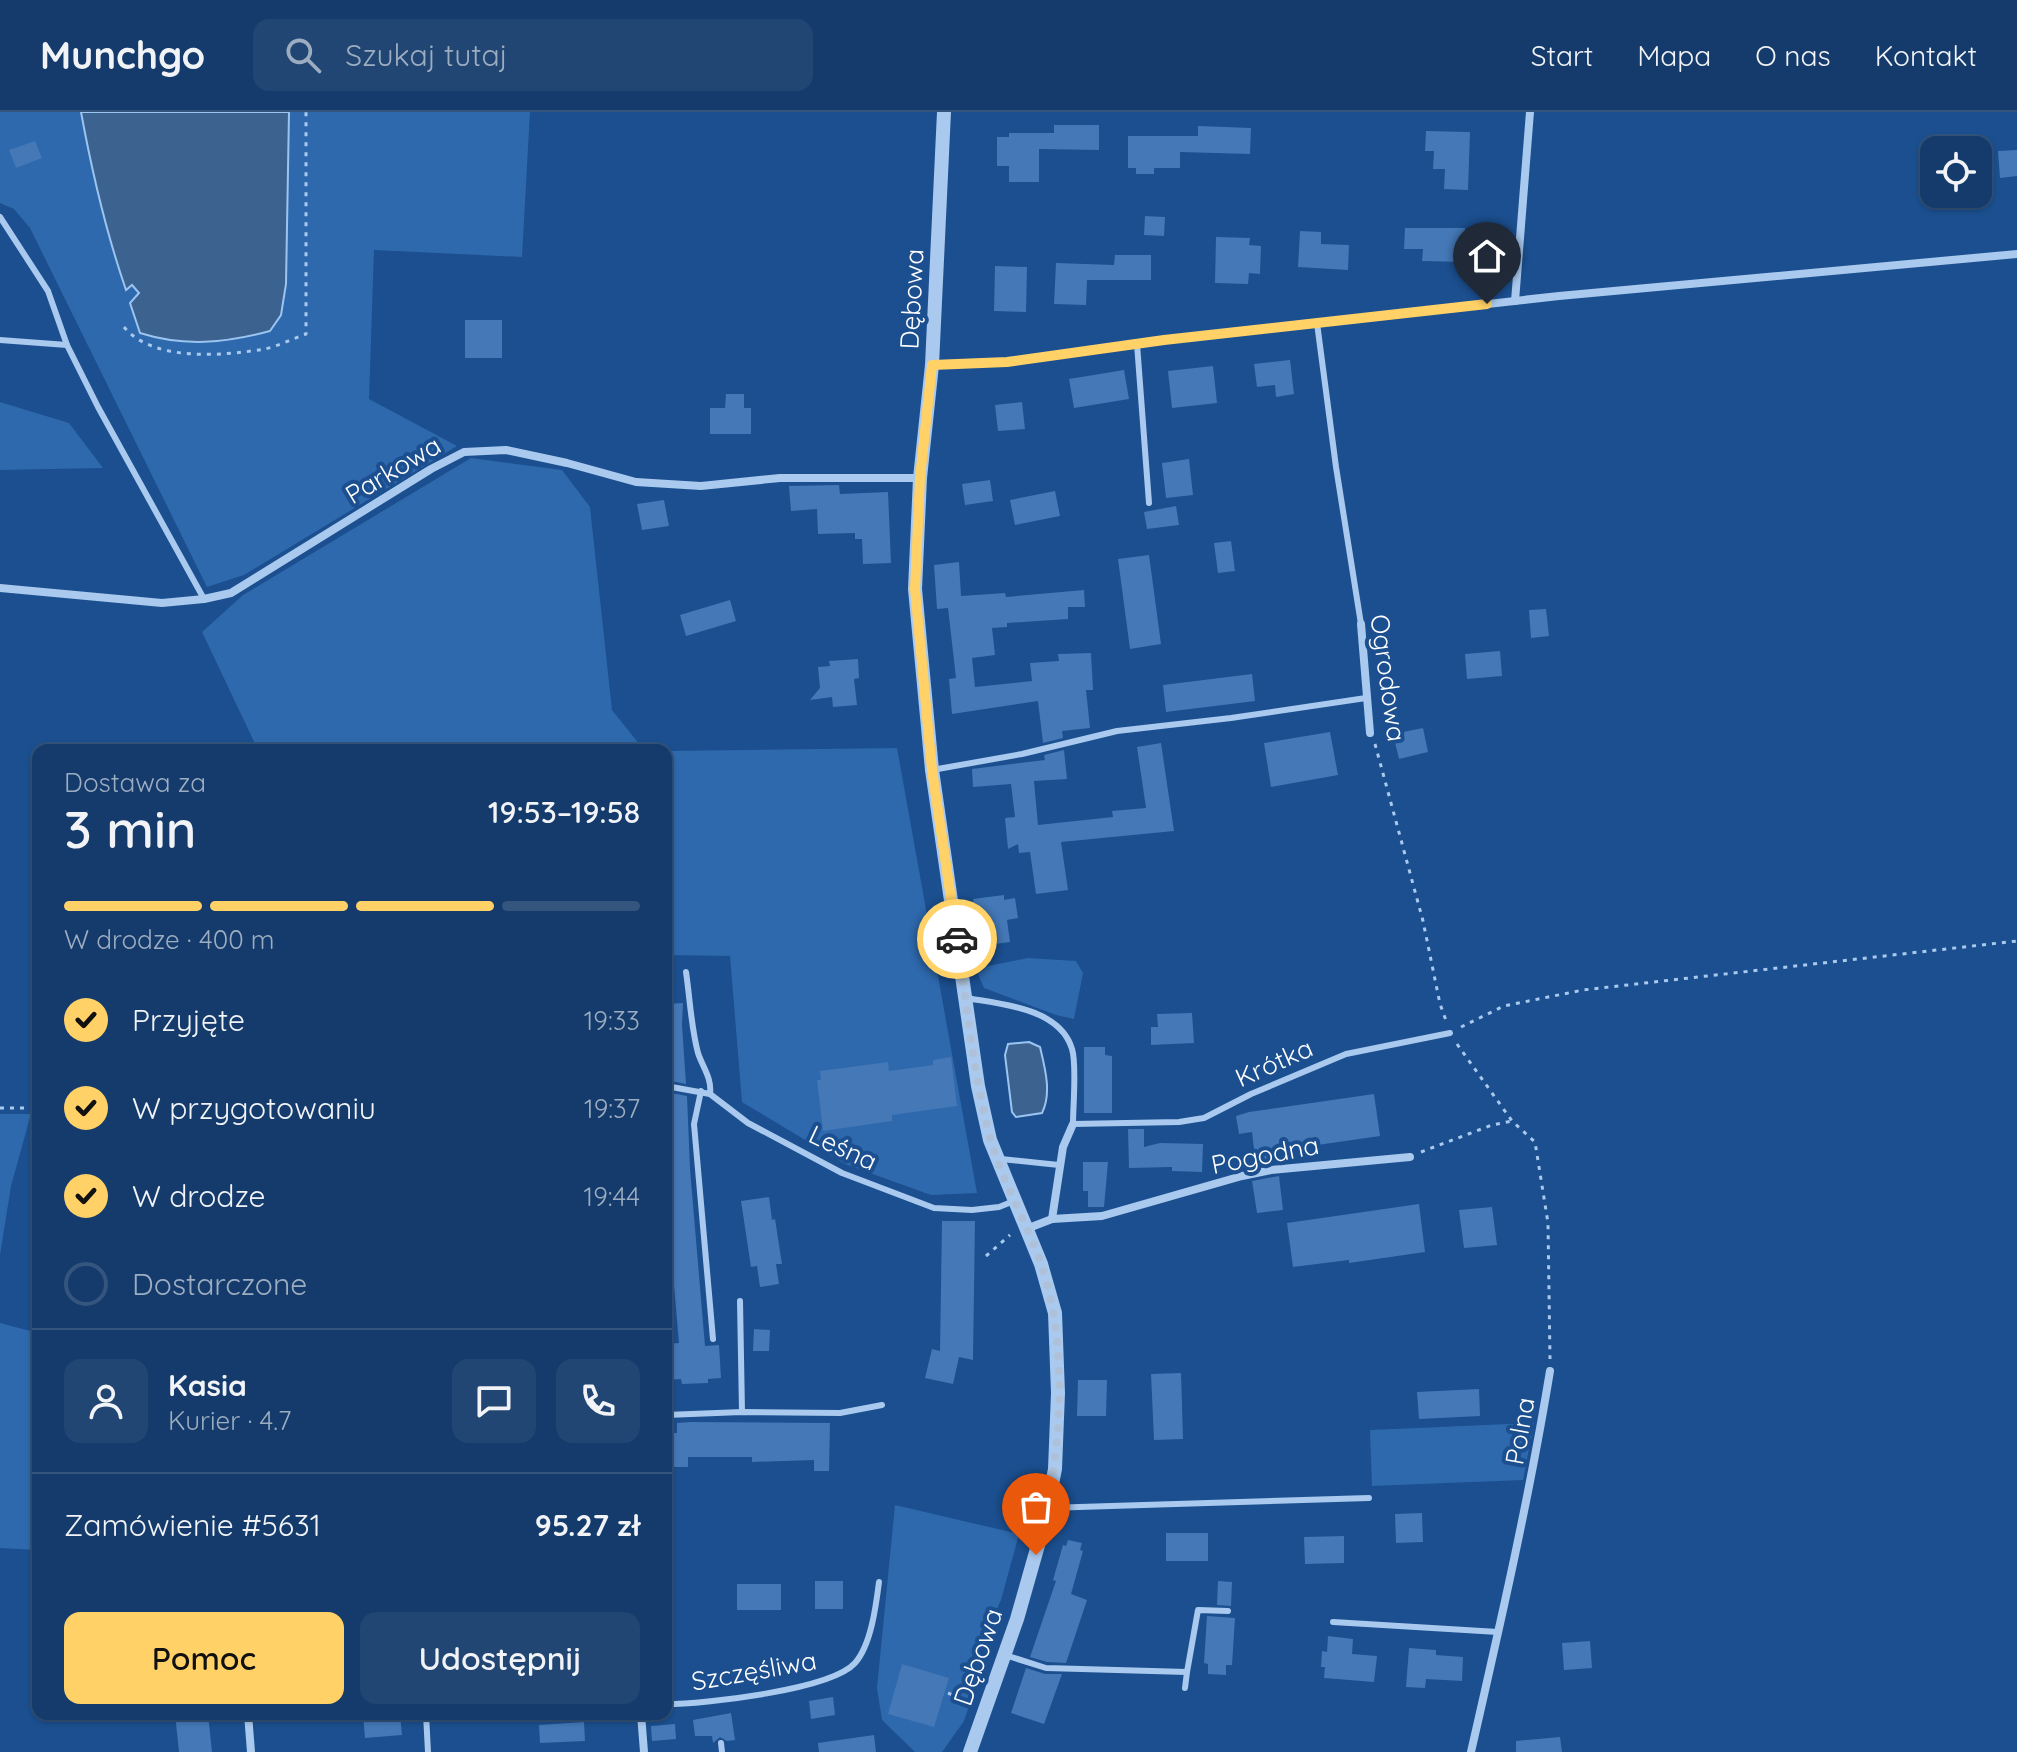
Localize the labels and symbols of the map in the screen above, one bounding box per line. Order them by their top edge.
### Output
pin [1453,222,1521,304]
street label: Dębowa [892,248,931,350]
street label: Parkowa [339,428,446,511]
street label: Ogrodowa [1363,612,1414,744]
courier [917,899,997,979]
street label: Krótka [1230,1031,1318,1094]
street label: Leśna [804,1117,883,1178]
street label: Pogodna [1208,1128,1321,1181]
street label: Polna [1497,1395,1542,1467]
pin [1002,1473,1070,1555]
street label: Dębowa [946,1604,1009,1710]
street label: Szczęśliwa [689,1643,819,1698]

